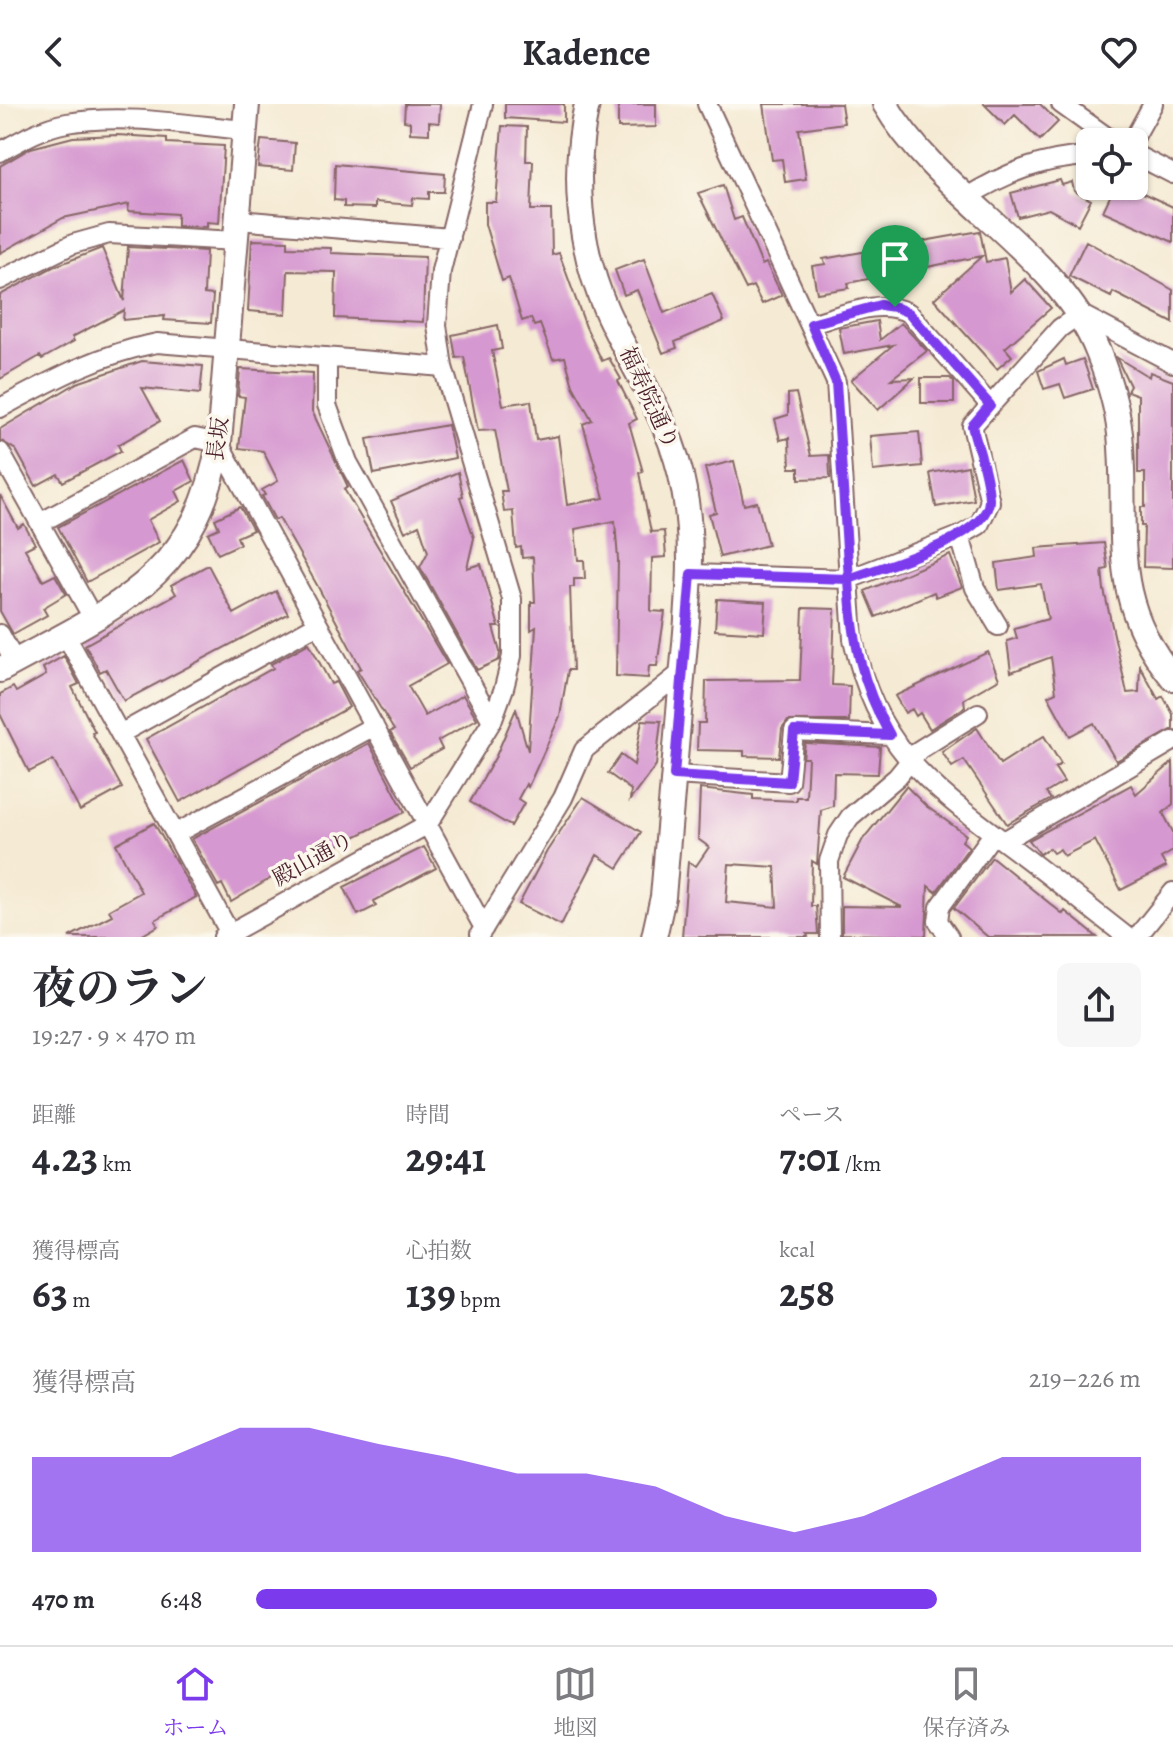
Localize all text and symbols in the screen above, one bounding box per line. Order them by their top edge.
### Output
text: Kadence [522,28,651,77]
icon: back [32,30,76,74]
icon: heart [1097,30,1141,74]
map controls [1076,128,1148,200]
button: locate [1076,128,1148,200]
pin [861,225,929,307]
icon: arrive [873,237,917,281]
street label: 福寿院通り [612,342,686,454]
street label: 長坂 [200,415,236,463]
street label: 殿山通り [267,825,359,893]
text: 夜のラン [32,958,208,1018]
button: share [1057,963,1141,1047]
text: 19:27 · 9 × 470 m [32,1018,196,1053]
text: 距離 [32,1100,76,1130]
text: 時間 [406,1100,450,1130]
text: ペース [779,1100,844,1130]
text: 4.23 [32,1130,98,1185]
text: 29:41 [406,1130,486,1185]
text: 7:01 [779,1130,840,1185]
text: km [98,1149,132,1179]
text: /km [840,1149,881,1179]
text: kcal [779,1235,815,1265]
text: 獲得標高 [32,1236,120,1266]
text: 心拍数 [406,1236,472,1266]
text: 258 [779,1265,835,1320]
text: 63 [32,1266,68,1321]
text: 139 [406,1266,456,1321]
text: m [68,1285,91,1315]
text: bpm [456,1285,501,1315]
text: 219–226 m [1029,1361,1141,1396]
text: 獲得標高 [32,1365,136,1400]
text: 470 m [32,1582,95,1617]
text: 6:48 [160,1582,203,1617]
tab: ホーム [162,1662,229,1743]
tab: 地図 [553,1662,598,1743]
tab: 保存済み [922,1662,1011,1743]

